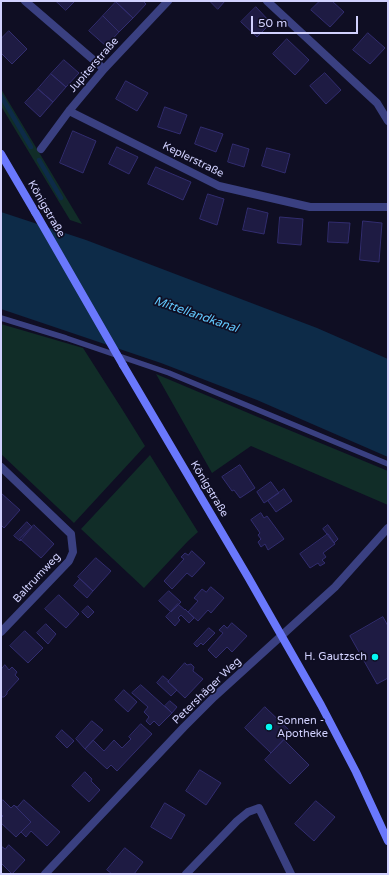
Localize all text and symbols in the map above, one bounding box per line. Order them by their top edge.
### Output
scale bar [253,8,360,34]
text: 50 m [258,16,287,30]
street label: Jupiterstraße [66,35,122,95]
street label: Keplerstraße [160,140,226,180]
street label: Königstraße [24,178,68,240]
water label: Mittellandkanal [152,294,240,336]
street label: Königstraße [187,459,231,519]
street label: Baltrumweg [11,550,63,606]
place label: H. Gautzsch [304,650,367,664]
marker: H. Gautzsch [370,652,380,662]
street label: Petershäger Weg [170,655,244,727]
place label: Sonnen - Apotheke [277,714,328,740]
marker: Sonnen - Apotheke [264,722,274,732]

